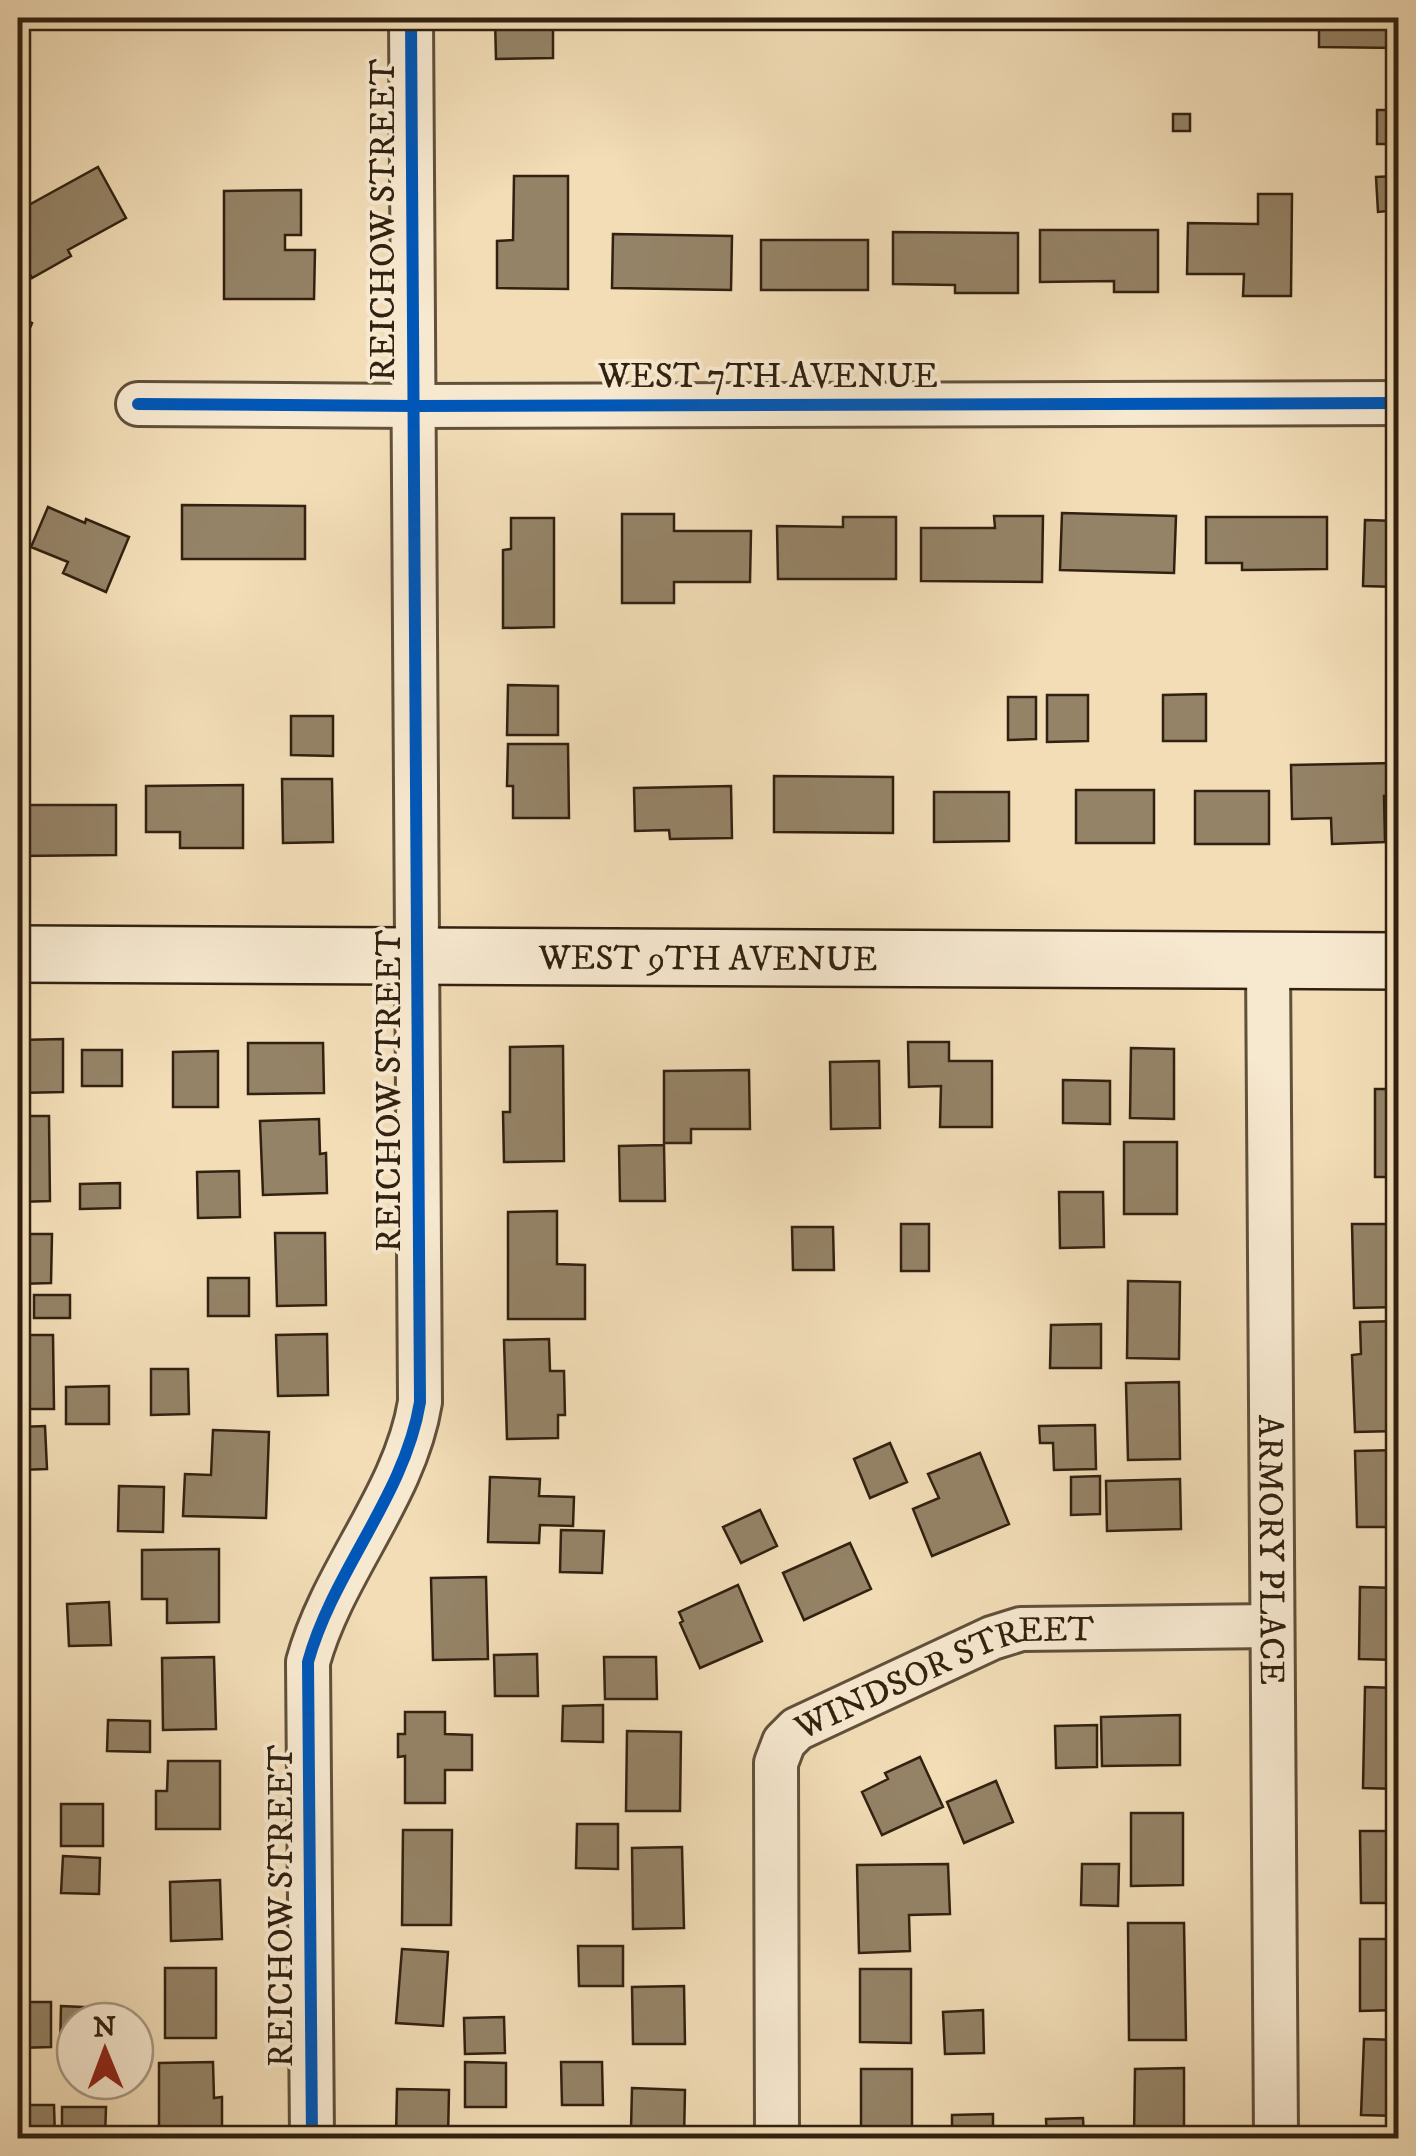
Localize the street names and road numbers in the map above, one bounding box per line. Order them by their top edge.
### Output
street label: REICHOW STREET [362,58,406,381]
street label: WEST 7TH AVENUE [597,355,938,399]
street label: REICHOW STREET [368,929,412,1252]
street label: WEST 9TH AVENUE [537,937,878,982]
street label: ARMORY PLACE [1247,1415,1293,1685]
street label: WINDSOR STREET [787,1608,1095,1751]
street label: REICHOW STREET [260,1744,304,2067]

